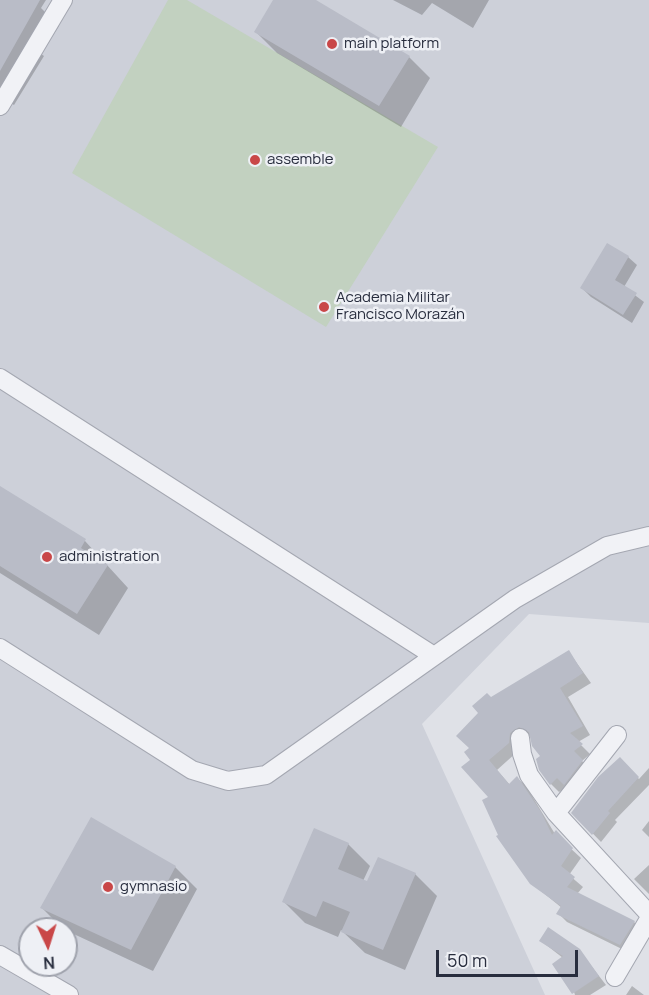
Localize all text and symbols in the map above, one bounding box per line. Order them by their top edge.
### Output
place label: main platform [344,35,439,53]
marker: main platform [325,37,339,51]
place label: assemble [267,151,333,169]
marker: assemble [248,153,262,167]
place label: Academia Militar Francisco Morazán [336,289,465,324]
marker: Academia Militar Francisco Morazán [317,300,331,314]
place label: administration [59,548,159,566]
marker: administration [40,550,54,564]
place label: gymnasio [120,878,187,896]
marker: gymnasio [101,880,115,894]
north arrow [18,917,78,977]
scale bar [439,938,582,976]
text: 50 m [447,948,487,972]
text: N [43,952,56,974]

